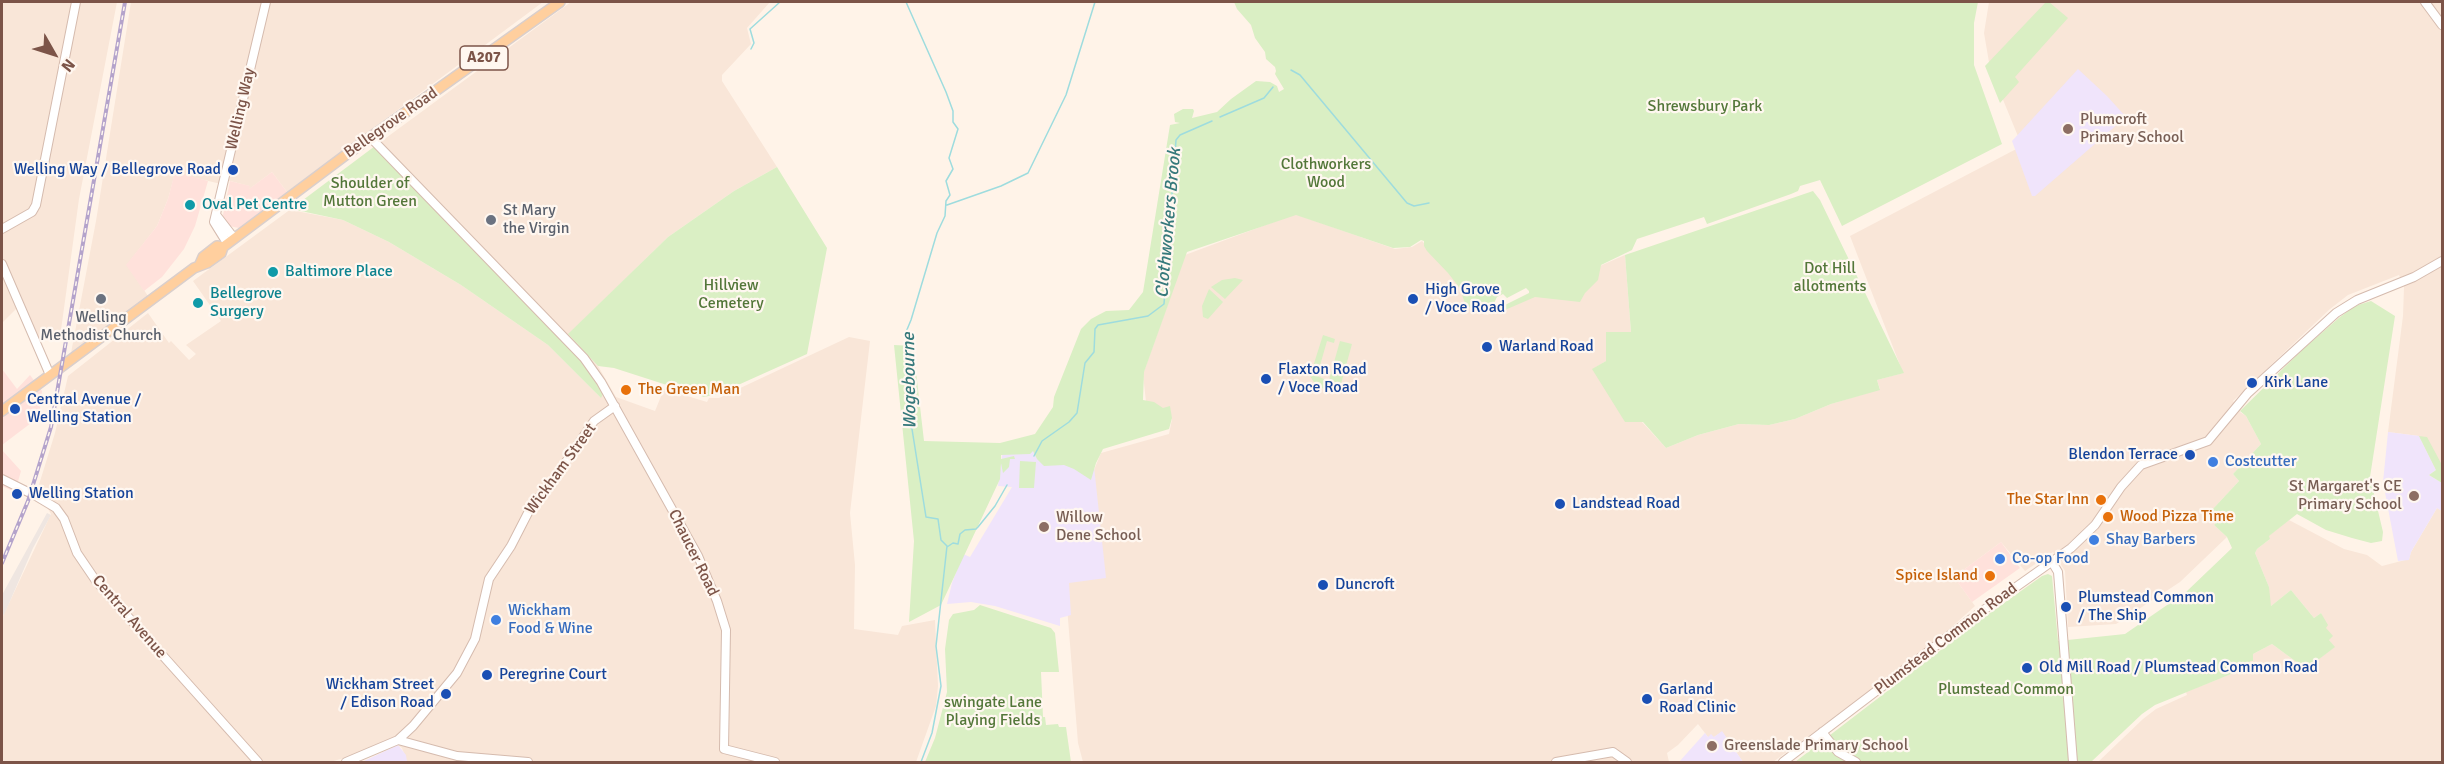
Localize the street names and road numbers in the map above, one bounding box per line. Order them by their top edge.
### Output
road number: A207 [460,46,508,70]
street label: Welling Way [222,66,260,152]
street label: Bellegrove Road [341,84,441,162]
street label: Wickham Street [521,420,601,518]
street label: Chaucer Road [664,506,722,600]
street label: Central Avenue [88,571,170,663]
street label: Plumstead Common Road [1871,579,2021,699]

